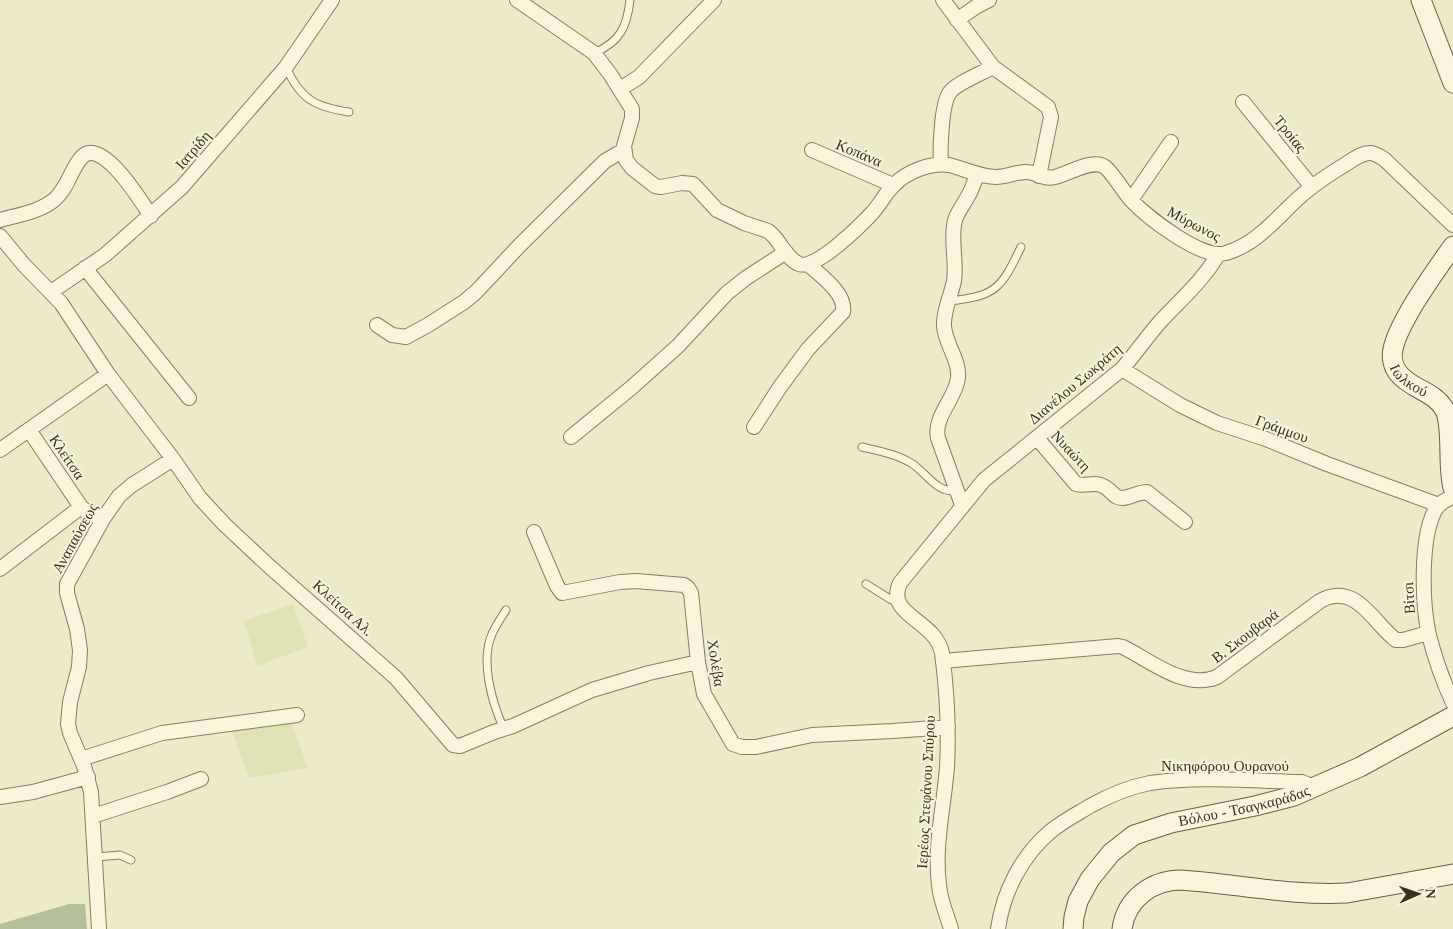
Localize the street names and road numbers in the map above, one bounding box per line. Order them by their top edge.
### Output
street label: Τροίας [1271,113,1309,155]
street label: Ιατρίδη [172,128,214,172]
street label: Κοπάνα [834,136,885,170]
street label: Μύρωνος [1164,203,1224,245]
street label: Διανέλου Σωκράτη [1025,341,1125,427]
street label: Ιωλκού [1386,362,1431,400]
street label: Γράμμου [1253,412,1311,446]
street label: Νυαώτη [1048,427,1094,475]
street label: Κλείτσα [46,432,88,482]
street label: Αναπαύσεως [49,500,101,576]
street label: Κλείτσα Αλ. [310,577,376,639]
street label: Βίτσι [1400,582,1418,614]
street label: Β. Σκουβαρά [1209,606,1282,666]
street label: Χολέβα [704,638,728,688]
street label: Ιερέως Στεφάνου Σπύρου [914,715,938,869]
street label: Νικηφόρου Ουρανού [1161,758,1289,774]
street label: Βόλου - Τσαγκαράδας [1177,782,1312,829]

